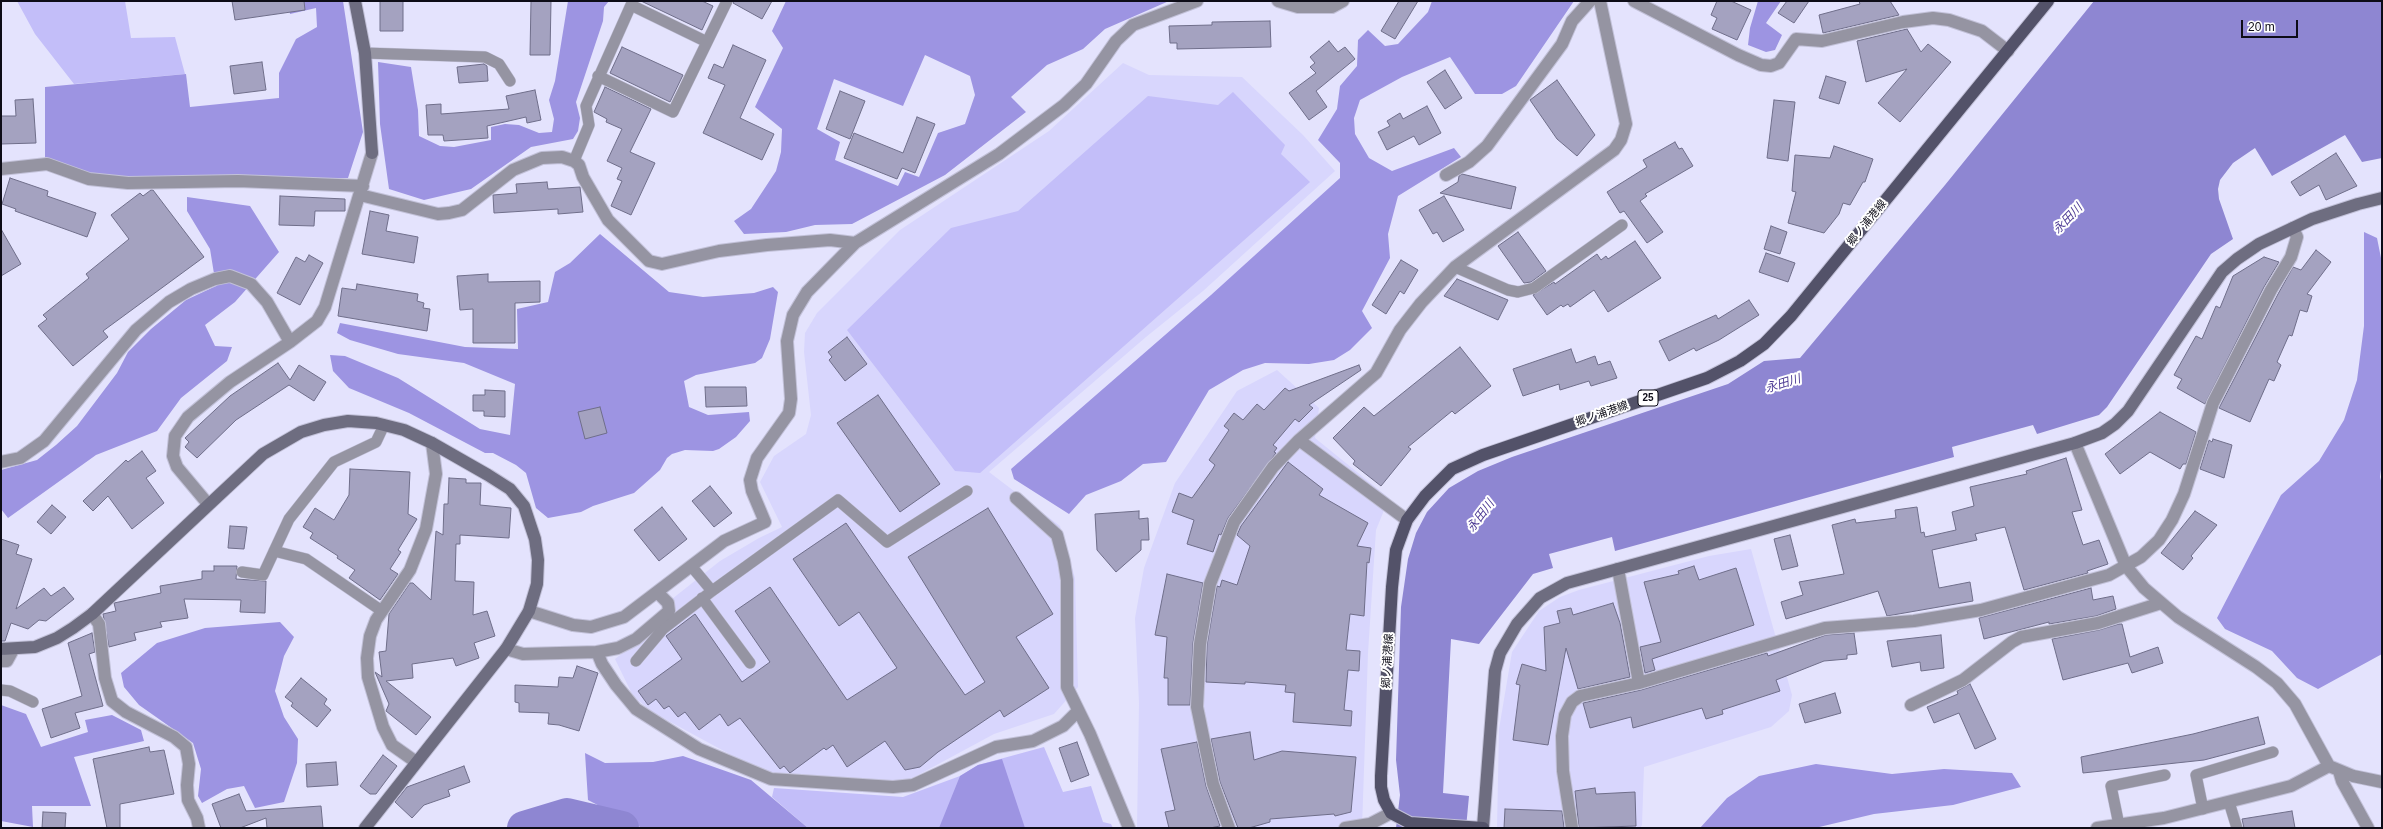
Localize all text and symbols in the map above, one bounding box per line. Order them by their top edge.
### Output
scale bar [2243,12,2300,38]
text: 20 m [2248,20,2275,34]
street label: 郷ノ浦港線 [1845,197,1889,249]
water label: 永田川 [2050,201,2086,237]
water label: 永田川 [1764,372,1802,396]
road number: 25 [1638,390,1658,406]
street label: 郷ノ浦港線 [1574,399,1630,429]
water label: 永田川 [1464,497,1498,535]
street label: 郷ノ浦港線 [1380,633,1396,689]

